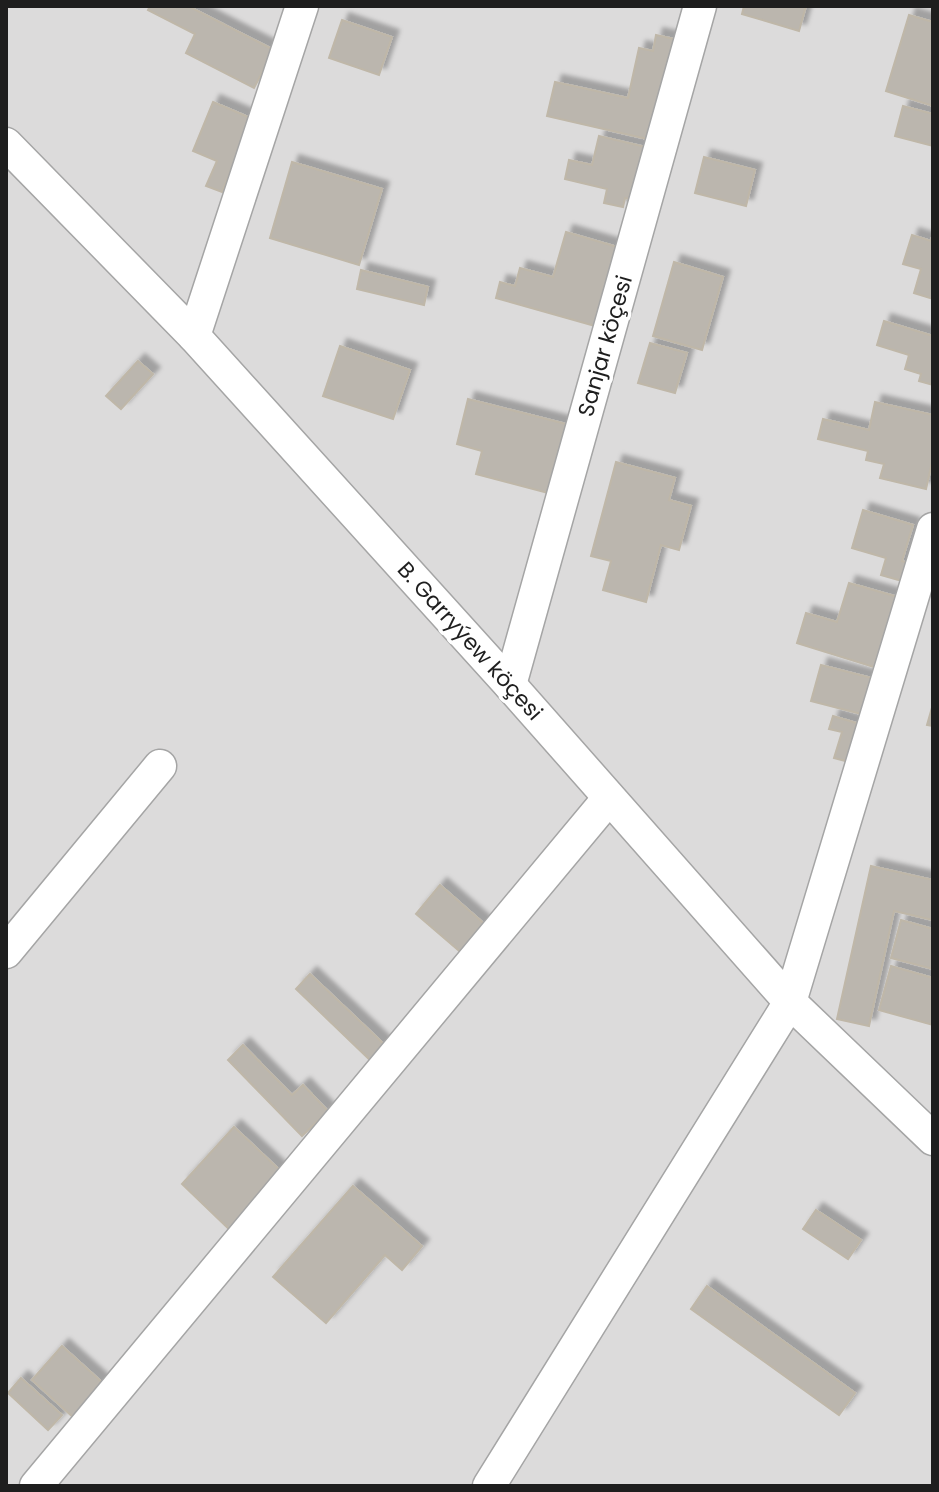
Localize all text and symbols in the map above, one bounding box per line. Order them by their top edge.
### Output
street label: Sanjar köçesi [570,272,640,420]
street label: B. Garryýew köçesi [390,555,550,727]

